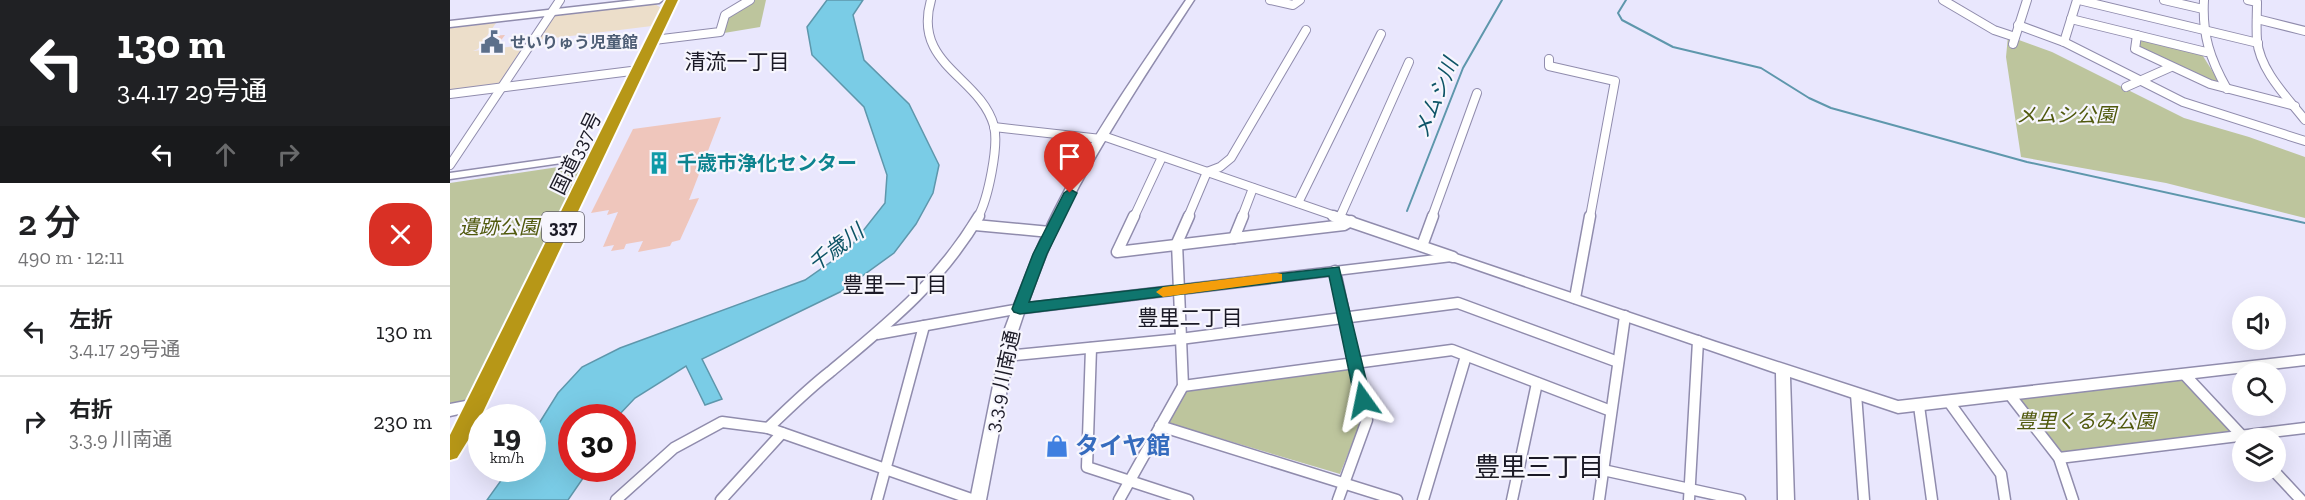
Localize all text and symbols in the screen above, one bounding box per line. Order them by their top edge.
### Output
text: 130 m [117,18,225,69]
icon: left [18,24,96,102]
public building icon: せいりゅう児童館 [479,29,505,55]
place label: せいりゅう児童館 [510,33,638,52]
district label: 清流一丁目 [685,49,790,74]
water label: メムシ川 [1408,52,1464,141]
text: 3.4.17 29号通 [117,75,267,107]
park label: メムシ公園 [2016,103,2119,127]
street label: 国道337号 [546,108,606,198]
pin [1044,131,1095,193]
icon: left [146,138,179,171]
icon: ahead [209,138,242,171]
icon: right [272,138,305,171]
icon: arrive [1053,140,1086,173]
building icon: 千歳市浄化センター [646,150,672,176]
place label: 千歳市浄化センター [677,151,857,175]
text: 2 分 [18,201,80,244]
button: close [369,203,432,266]
road number: 337 [542,212,584,242]
park label: 遺跡公園 [459,215,542,239]
water label: 千歳川 [803,217,870,277]
text: 490 m · 12:11 [18,245,124,269]
district label: 豊里一丁目 [843,272,948,297]
map controls [2232,296,2286,482]
button: sound [2232,296,2286,350]
district label: 豊里二丁目 [1138,305,1243,330]
text: 左折 [69,306,113,333]
icon: left [18,315,51,348]
text: 130 m [376,318,432,345]
street label: 3.3.9 川南通 [980,328,1024,434]
text: 3.4.17 29号通 [69,337,180,361]
button: search [2232,362,2286,416]
position arrow [1331,368,1395,432]
text: 右折 [69,396,113,423]
speed limit sign: 30 [558,404,636,482]
icon: right [18,405,51,438]
text: 230 m [373,408,432,435]
park label: 豊里くるみ公園 [2016,409,2159,433]
text: 19 [493,418,521,454]
text: 3.3.9 川南通 [69,427,172,451]
button: layers [2232,428,2286,482]
place label: タイヤ館 [1075,431,1170,460]
shop icon: タイヤ館 [1044,433,1070,459]
text: km/h [490,449,524,467]
district label: 豊里三丁目 [1474,451,1604,483]

